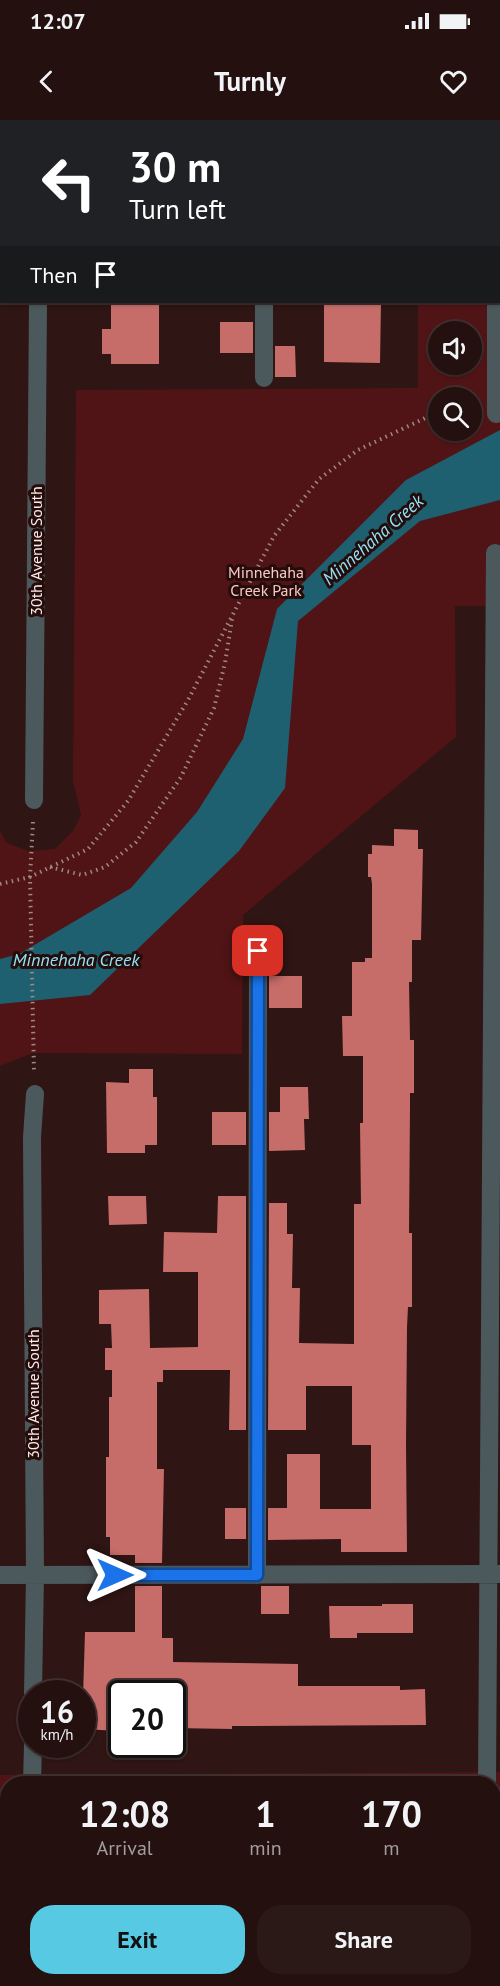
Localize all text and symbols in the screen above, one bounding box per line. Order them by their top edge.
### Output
text: 12:07 [30,7,86,35]
text: Turnly [214,64,286,98]
icon: back [30,65,63,98]
icon: heart [437,65,470,98]
text: 30 m [129,139,221,194]
icon: left [30,144,108,222]
text: Turn left [129,192,226,226]
icon: arrive [89,258,122,291]
text: Then [30,261,77,289]
map controls [428,321,482,441]
button: sound [428,321,482,375]
button: search [428,387,482,441]
street label: 30th Avenue South [26,486,46,616]
water label: Minnehaha Creek [317,489,429,590]
park label: Minnehaha Creek Park [228,562,304,600]
pin [232,925,283,976]
icon: arrive [241,934,274,967]
water label: Minnehaha Creek [13,948,140,971]
street label: 30th Avenue South [23,1329,43,1459]
position arrow [83,1543,147,1607]
speed limit sign: 20 [108,1680,186,1758]
text: 16 [40,1692,74,1731]
text: km/h [41,1725,73,1744]
text: 12:08 [79,1790,170,1837]
text: 1 [255,1790,276,1837]
text: 170 [361,1790,422,1837]
text: Arrival [97,1835,153,1861]
text: min [249,1835,282,1861]
text: m [383,1835,400,1861]
button: Exit [30,1905,245,1974]
button: Share [257,1905,471,1974]

